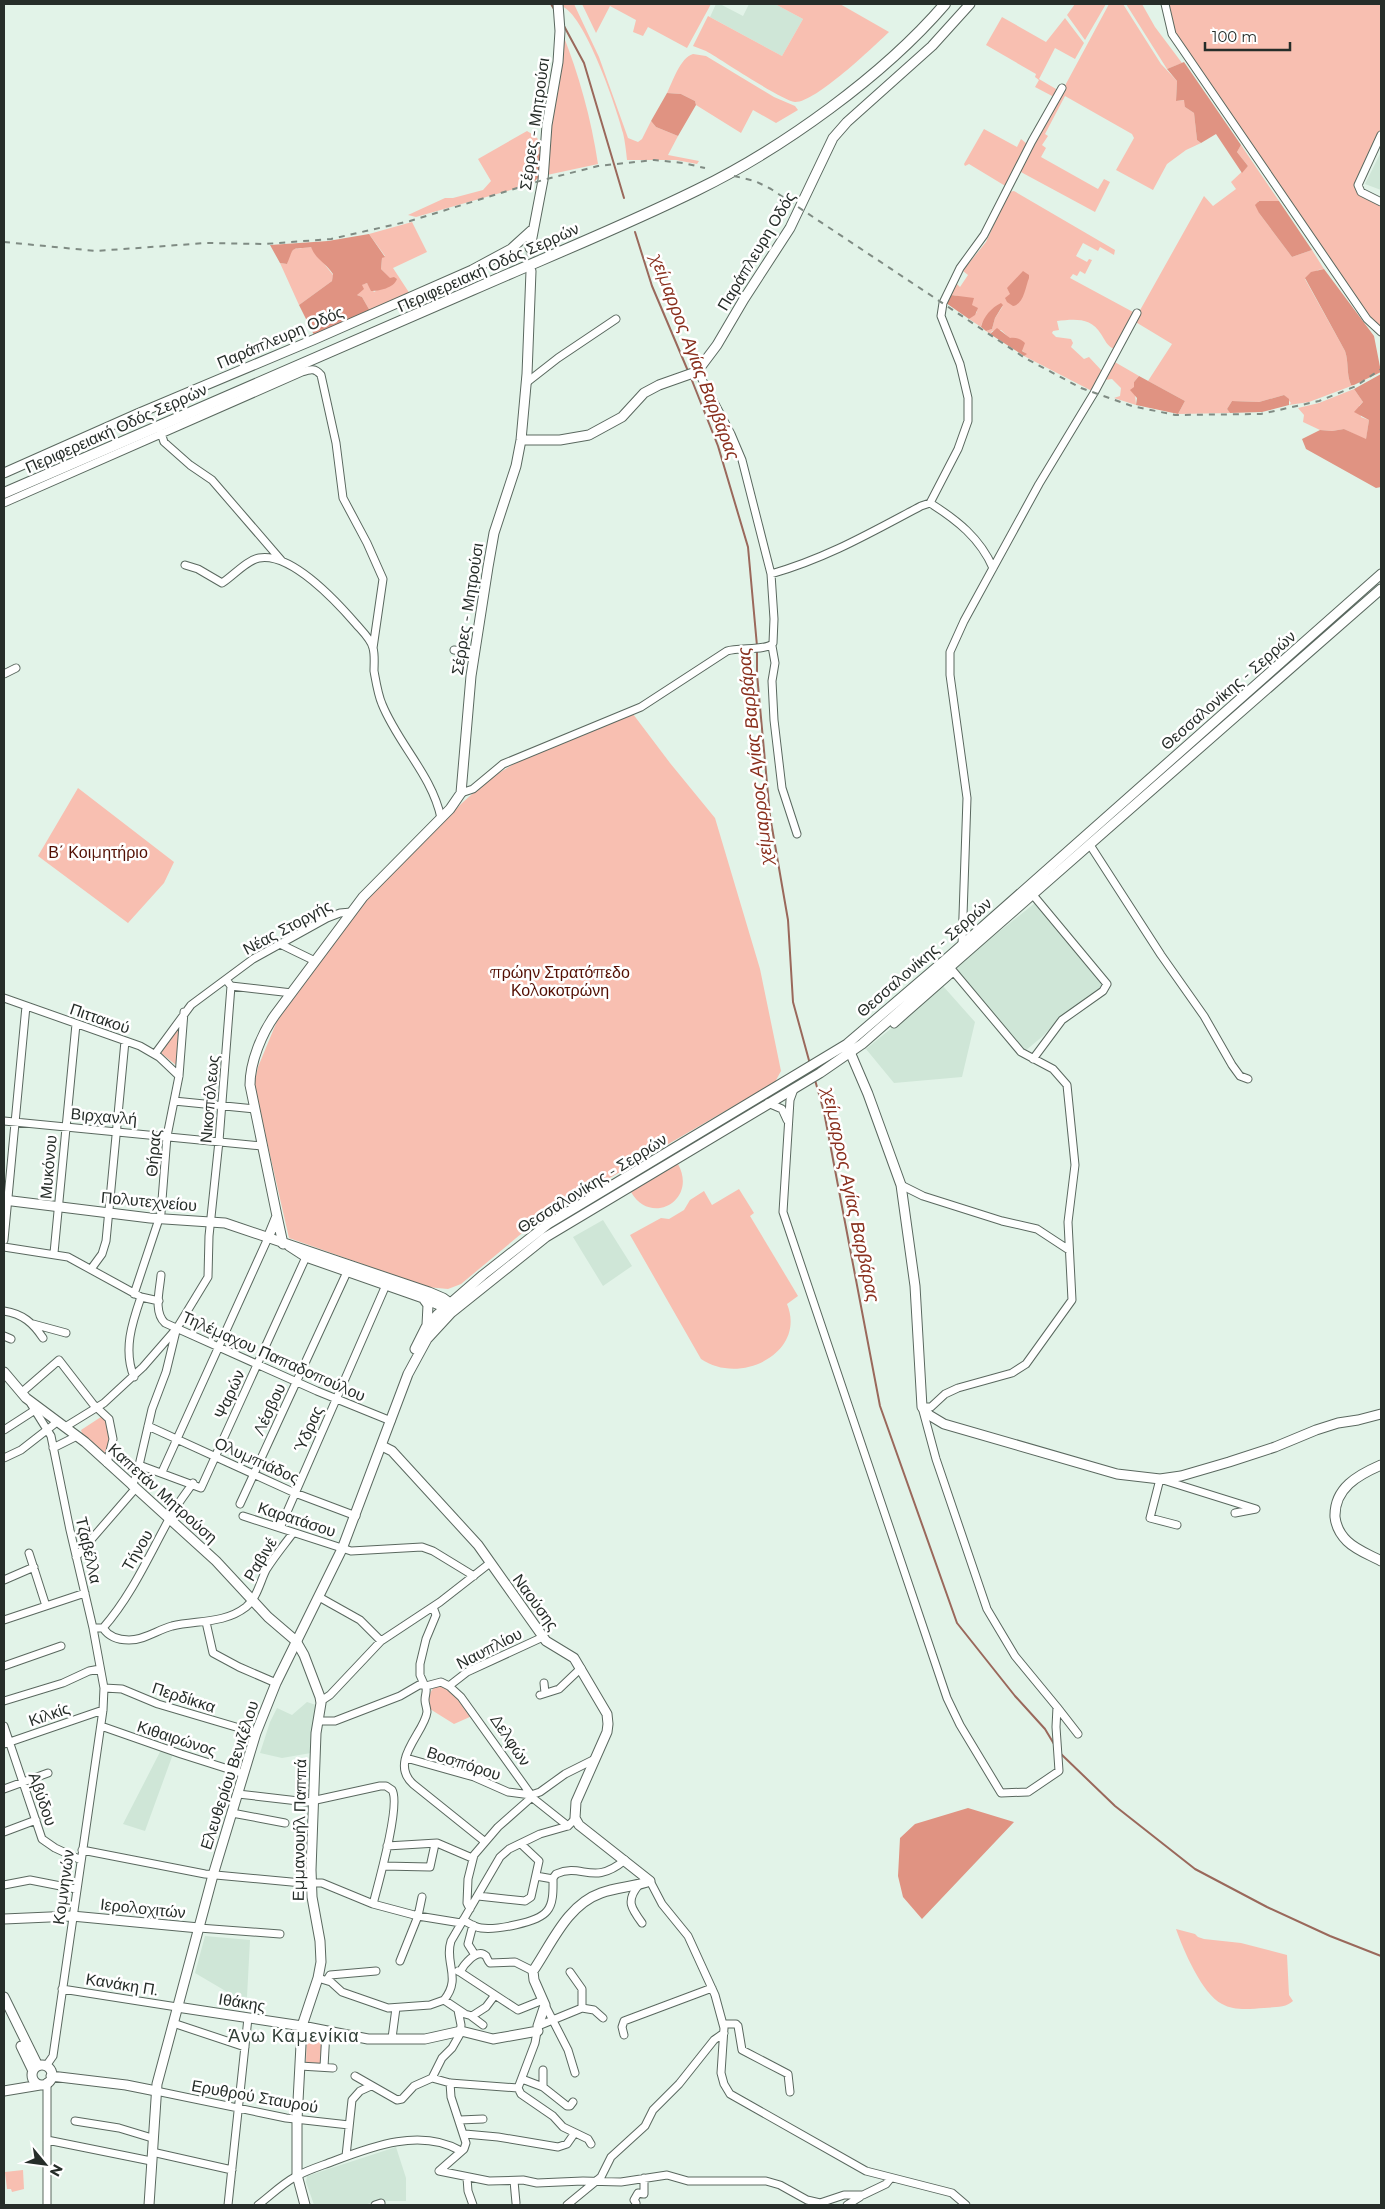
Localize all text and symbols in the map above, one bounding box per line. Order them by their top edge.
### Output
scale bar [1205,20,1290,52]
text: 100 m [1212,27,1257,46]
street label: Σέρρες - Μητρούσι [516,56,553,191]
street label: Παράπλευρη Οδός [713,188,800,314]
street label: Περιφερειακή Οδός Σερρών [394,219,582,316]
water label: χείμαρρος Αγίας Βαρβάρας [645,249,745,463]
street label: Παράπλευρη Οδός [214,302,346,373]
street label: Περιφερειακή Οδός Σερρών [22,380,210,477]
street label: Σέρρες - Μητρούσι [448,541,487,676]
street label: Θεσσαλονίκης - Σερρών [1157,627,1300,754]
water label: χείμαρρος Αγίας Βαρβάρας [733,646,778,868]
park label: Β΄ Κοιμητήριο [48,843,148,862]
street label: Θεσσαλονίκης - Σερρών [853,894,996,1021]
street label: Νέας Στοργής [240,896,335,959]
park label: πρώην Στρατόπεδο Κολοκοτρώνη [489,963,630,1000]
street label: Πιττακού [67,999,132,1038]
street label: Νικοπόλεως [196,1054,223,1144]
water label: χείμαρρος Αγίας Βαρβάρας [817,1084,885,1305]
street label: Βιρχανλή [70,1104,138,1129]
street label: Θήρας [142,1128,165,1177]
street label: Θεσσαλονίκης - Σερρών [514,1130,670,1237]
street label: Μυκόνου [36,1134,61,1200]
street label: Πολυτεχνείου [100,1188,198,1215]
street label: Τηλέμαχου Παπαδοπούλου [179,1307,368,1406]
street label: Ψαρών [210,1367,249,1422]
street label: Λέσβου [249,1380,290,1438]
street label: Ύδρας [290,1403,327,1455]
street label: Ολυμπιάδος [212,1433,302,1488]
street label: Καπετάν Μητρούση [104,1439,221,1547]
street label: Καρατάσου [255,1498,338,1541]
street label: Τζαβέλλα [72,1515,105,1585]
street label: Τήνου [118,1526,157,1574]
street label: Ραβινέ [240,1534,281,1585]
street label: Ναούσης [509,1570,563,1634]
street label: Ναυπλίου [453,1624,525,1673]
street label: Περδίκκα [150,1678,218,1717]
street label: Ελευθερίου Βενιζέλου [196,1698,263,1852]
street label: Κιλκίς [26,1699,72,1730]
street label: Δελφών [486,1711,535,1770]
street label: Κιθαιρώνος [135,1717,219,1760]
street label: Βοσπόρου [424,1743,503,1784]
street label: Εμμανουήλ Παππά [289,1759,310,1901]
street label: Αβύδου [25,1770,60,1828]
street label: Κομνηνών [49,1848,78,1926]
street label: Ιερολοχιτών [99,1895,187,1922]
street label: Κανάκη Π. [84,1969,159,2000]
street label: Ιθάκης [217,1989,267,2016]
district label: Άνω Καμενίκια [228,2025,360,2047]
street label: Ερυθρού Σταυρού [190,2076,320,2117]
north arrow [20,2139,70,2189]
text: N [46,2161,67,2180]

